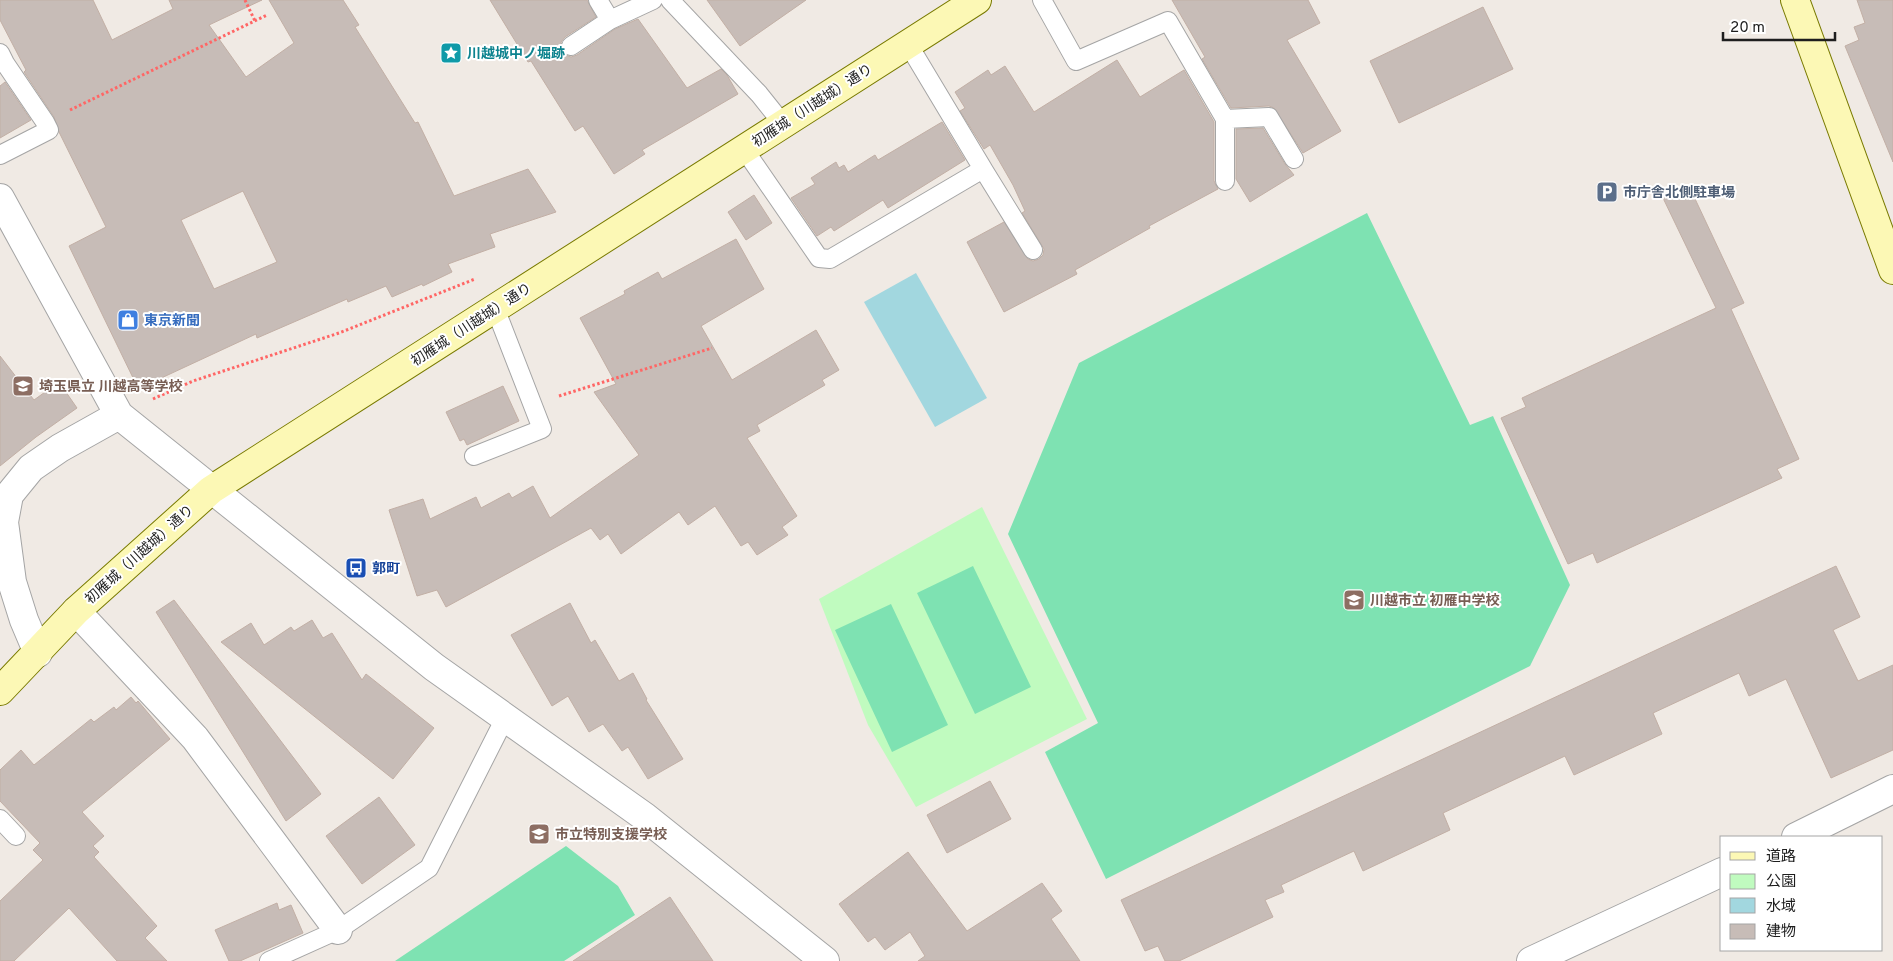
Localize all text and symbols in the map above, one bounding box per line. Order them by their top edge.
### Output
scale bar [1723,10,1836,42]
text: 20 m [1730,19,1765,38]
place icon: 川越城中ノ堀跡 [439,41,463,65]
place label: 川越城中ノ堀跡 [467,45,565,63]
street label: 初雁城（川越城）通り [749,61,876,152]
parking icon: 市庁舎北側駐車場 [1595,180,1619,204]
place label: 市庁舎北側駐車場 [1623,184,1735,202]
street label: 初雁城（川越城）通り [408,280,535,371]
shop icon: 東京新聞 [116,308,140,332]
place label: 東京新聞 [144,313,200,330]
school or university icon: 埼玉県立 川越高等学校 [11,374,35,398]
place label: 埼玉県立 川越高等学校 [39,378,183,396]
street label: 初雁城（川越城）通り [82,502,198,608]
bus stop icon: 郭町 [344,556,368,580]
place label: 郭町 [372,561,400,578]
school or university icon: 川越市立 初雁中学校 [1342,588,1366,612]
place label: 川越市立 初雁中学校 [1370,592,1500,610]
school or university icon: 市立特別支援学校 [527,822,551,846]
place label: 市立特別支援学校 [555,827,667,844]
legend [1720,836,1883,951]
text: 道路 [1766,848,1796,867]
text: 公園 [1766,873,1796,892]
text: 水域 [1766,898,1796,917]
text: 建物 [1766,923,1796,942]

